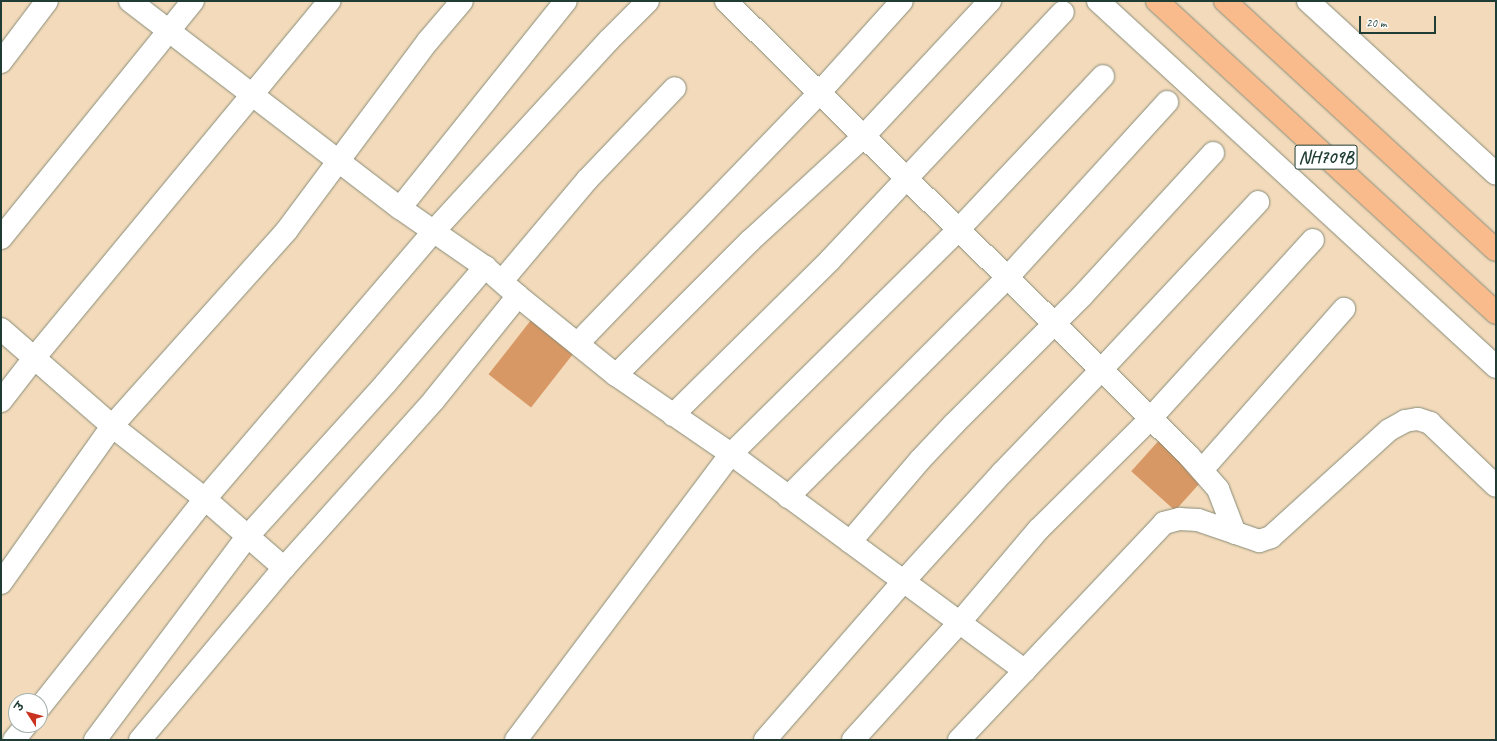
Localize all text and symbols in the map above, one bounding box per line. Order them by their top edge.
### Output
scale bar [1361,8,1438,34]
text: 20 m [1366,15,1386,31]
road number: NH709B [1294,141,1358,173]
north arrow [8,693,48,733]
text: उ [11,699,27,714]

